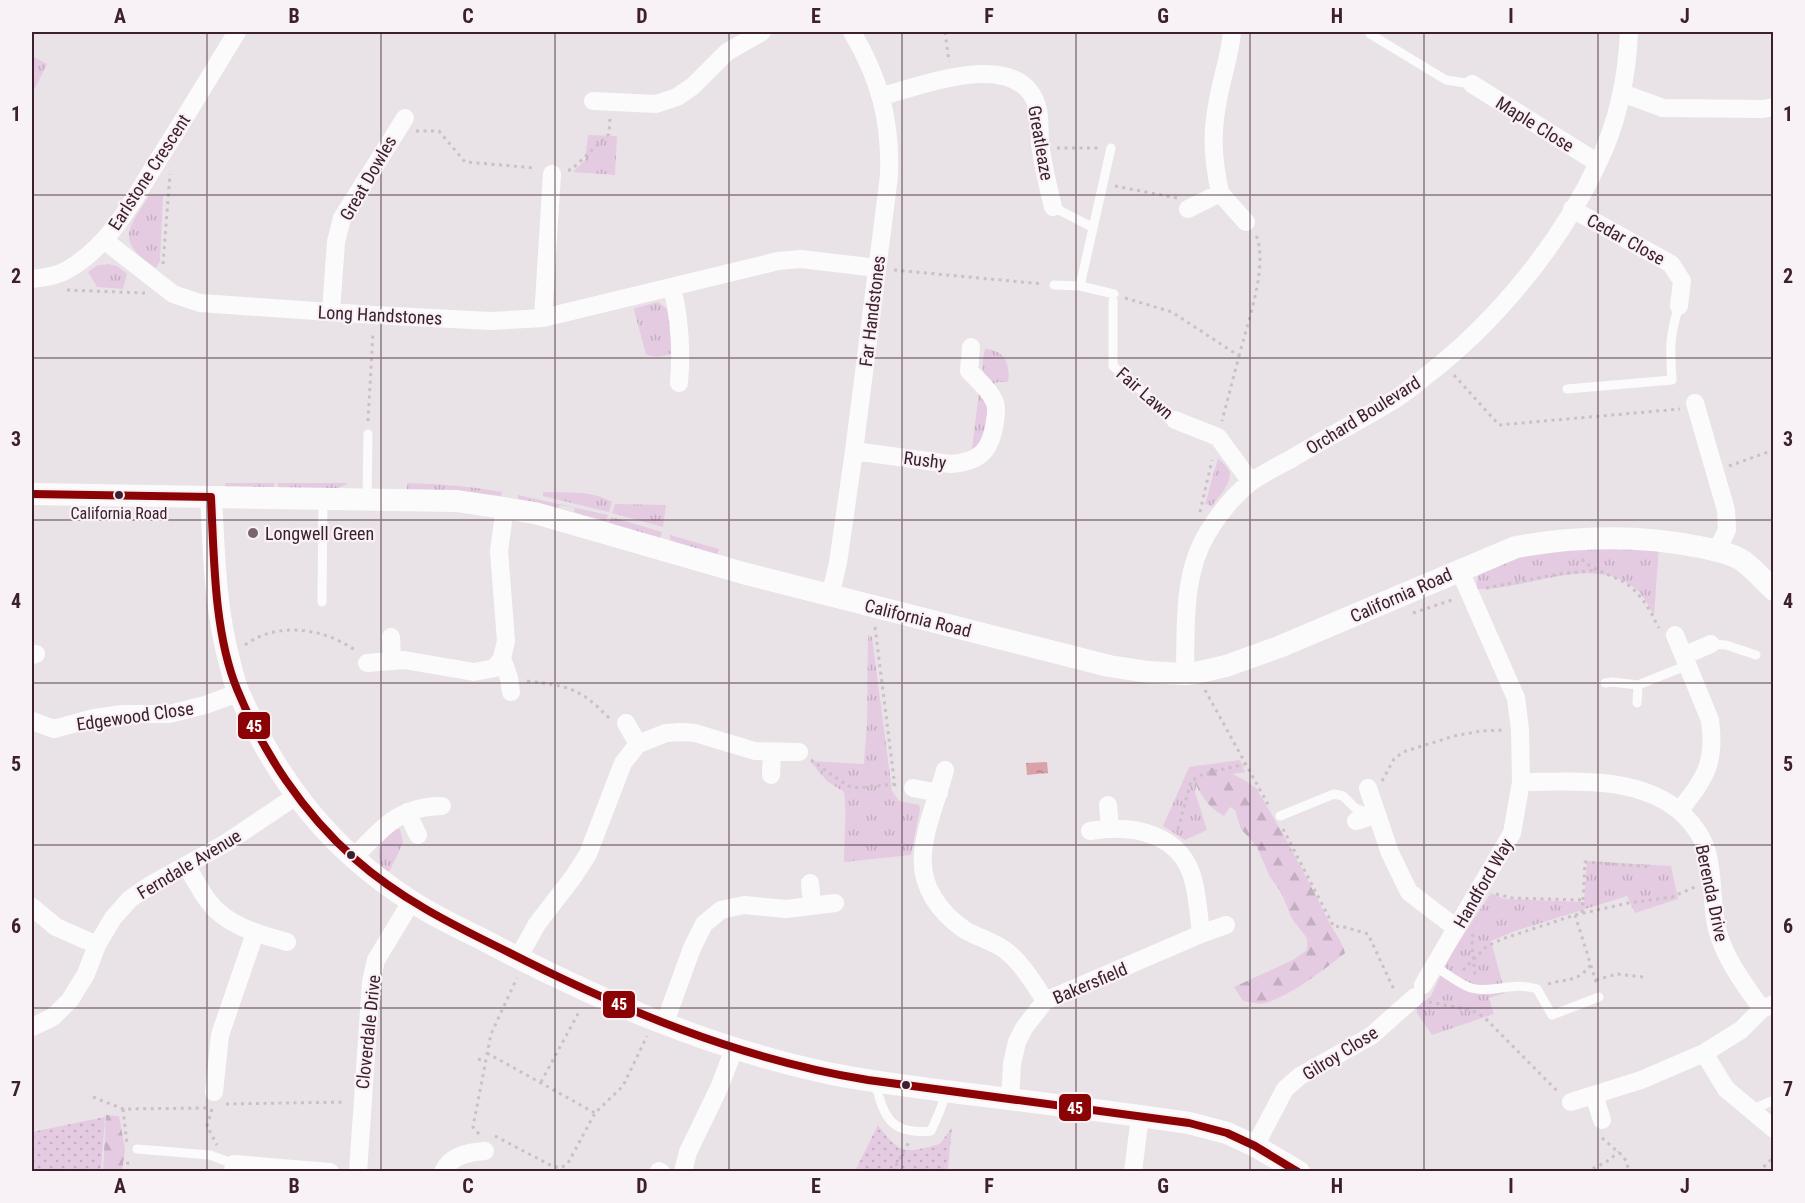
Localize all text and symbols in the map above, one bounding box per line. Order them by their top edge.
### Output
text: A [114,4,126,28]
text: B [288,4,300,28]
text: C [462,4,474,28]
text: D [636,4,648,28]
text: E [811,4,821,28]
text: F [984,4,994,28]
text: G [1157,4,1169,28]
text: H [1331,4,1343,28]
text: I [1508,4,1514,28]
text: J [1680,4,1690,28]
street label: Maple Close [1492,92,1578,156]
text: 1 [11,102,21,126]
text: 1 [1783,102,1793,126]
street label: Greatleaze [1024,104,1058,182]
street label: Earlstone Crescent [104,110,194,234]
street label: Great Dowles [335,132,401,224]
street label: Cedar Close [1583,209,1669,269]
street label: Far Handstones [855,254,889,368]
text: 2 [11,264,21,288]
text: 2 [1783,264,1793,288]
street label: Long Handstones [317,301,443,329]
street label: Fair Lawn [1112,363,1178,423]
street label: Orchard Boulevard [1302,371,1424,459]
text: 3 [11,427,21,451]
text: 3 [1783,427,1793,451]
street label: Rushy [903,447,948,473]
marker: California Road [113,489,125,501]
place label: California Road [71,504,167,523]
place label: Longwell Green [265,523,374,544]
marker: Longwell Green [246,526,260,540]
street label: California Road [1347,563,1455,627]
text: 4 [11,589,21,613]
text: 4 [1783,589,1793,613]
street label: California Road [863,595,973,641]
street label: Edgewood Close [75,697,195,735]
line badge: 45 [237,711,271,740]
text: 45 [246,717,262,736]
text: 5 [11,752,21,776]
text: 5 [1783,752,1793,776]
street label: Ferndale Avenue [133,825,245,903]
street label: Handford Way [1449,834,1517,932]
street label: Berenda Drive [1692,843,1732,943]
unlabelled marker [345,849,357,861]
text: 6 [11,914,21,938]
text: 6 [1783,914,1793,938]
street label: Bakersfield [1050,958,1130,1008]
street label: Cloverdale Drive [352,974,384,1090]
line badge: 45 [602,990,636,1019]
text: 45 [611,995,627,1014]
street label: Gilroy Close [1298,1022,1382,1084]
text: 7 [11,1077,21,1101]
text: 7 [1783,1077,1793,1101]
unlabelled marker [900,1079,912,1091]
line badge: 45 [1058,1093,1092,1122]
text: 45 [1067,1099,1083,1118]
text: A [114,1174,126,1198]
text: B [288,1174,300,1198]
text: C [462,1174,474,1198]
text: D [636,1174,648,1198]
text: E [811,1174,821,1198]
text: F [984,1174,994,1198]
text: G [1157,1174,1169,1198]
text: H [1331,1174,1343,1198]
text: I [1508,1174,1514,1198]
text: J [1680,1174,1690,1198]

